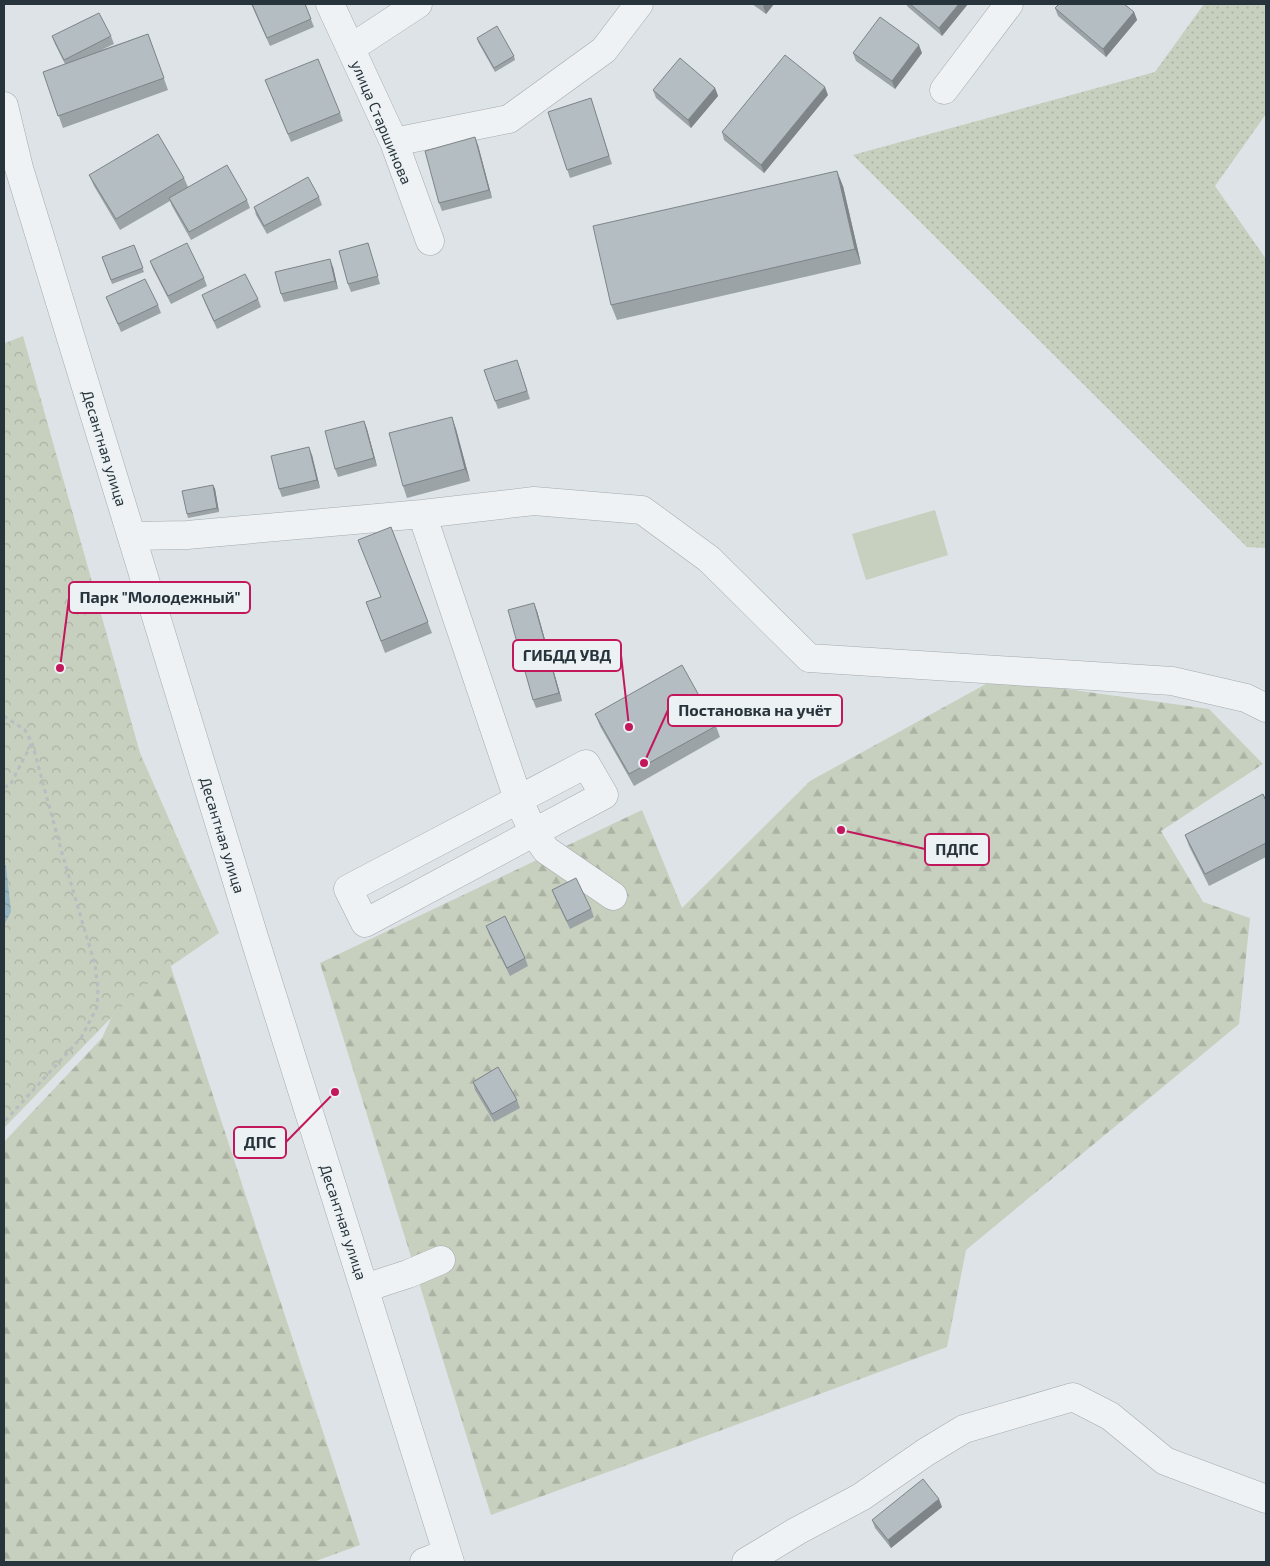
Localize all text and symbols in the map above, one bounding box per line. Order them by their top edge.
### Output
street label: улица Старшинова [347,57,416,187]
street label: Десантная улица [78,388,131,509]
callout: Парк "Молодежный" [69,582,250,613]
text: Парк "Молодежный" [79,587,241,606]
callout: ГИБДД УВД [513,640,621,671]
text: ГИБДД УВД [523,645,611,664]
callout: Постановка на учёт [668,695,842,726]
text: Постановка на учёт [678,700,832,719]
street label: Десантная улица [196,775,249,896]
callout: ПДПС [925,834,989,865]
text: ПДПС [935,839,979,858]
callout: ДПС [234,1127,286,1158]
text: ДПС [244,1132,276,1151]
street label: Десантная улица [316,1162,371,1282]

